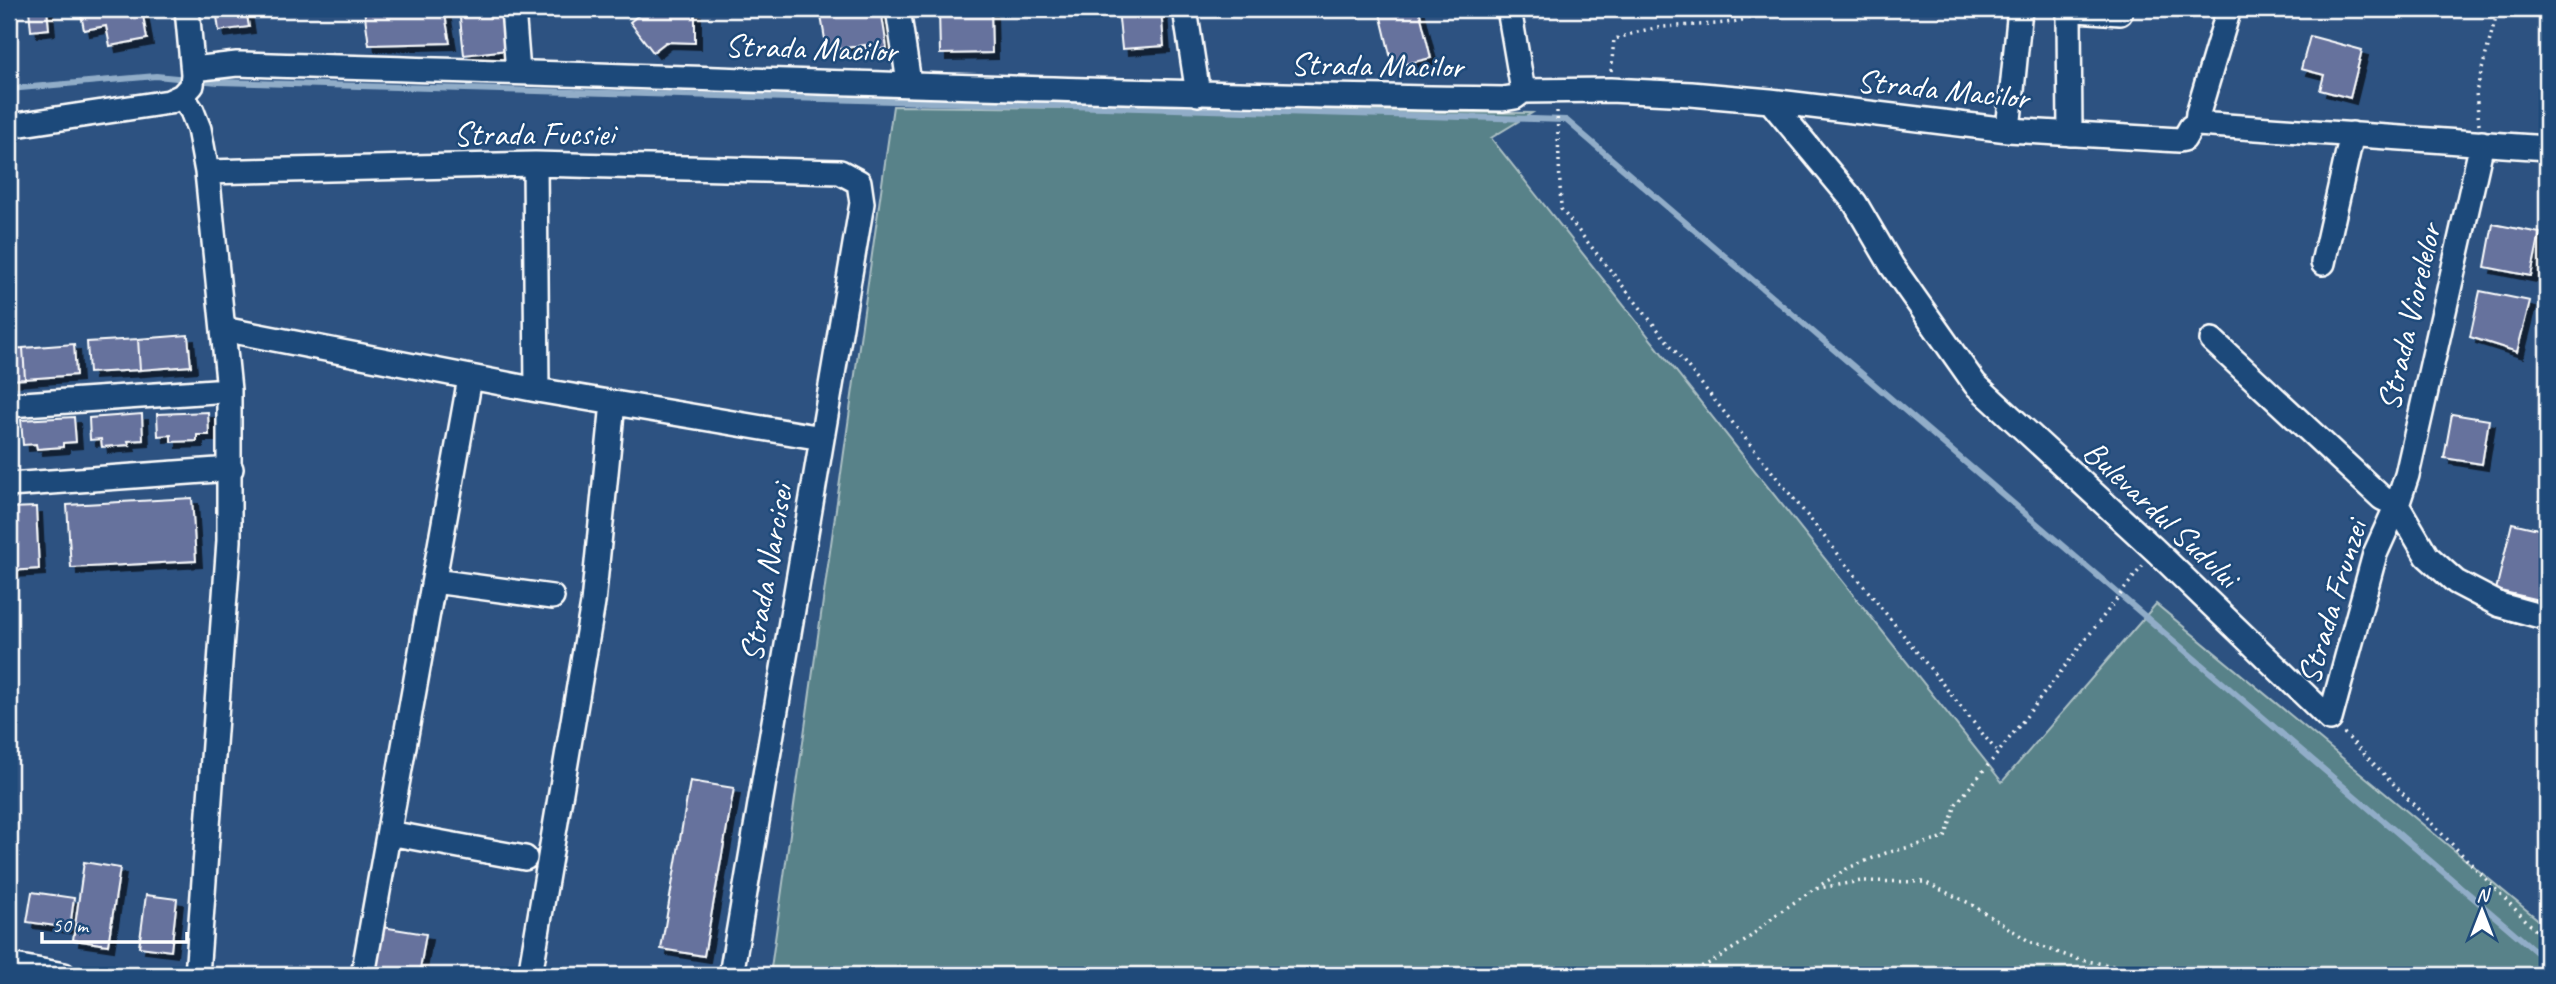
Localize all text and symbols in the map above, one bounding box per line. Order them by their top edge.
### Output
street label: Strada Macilor [724,24,901,72]
street label: Strada Macilor [1290,42,1467,88]
street label: Strada Macilor [1855,59,2034,119]
street label: Strada Fucsiei [453,113,618,155]
street label: Strada Viorelelor [2367,217,2452,415]
street label: Bulevardul Sudului [2075,431,2251,599]
street label: Strada Narcisei [730,478,803,665]
street label: Strada Frunzei [2287,512,2378,689]
north arrow [2448,876,2518,946]
text: N [2476,883,2491,907]
scale bar [42,900,187,944]
text: 50 m [52,912,90,938]

